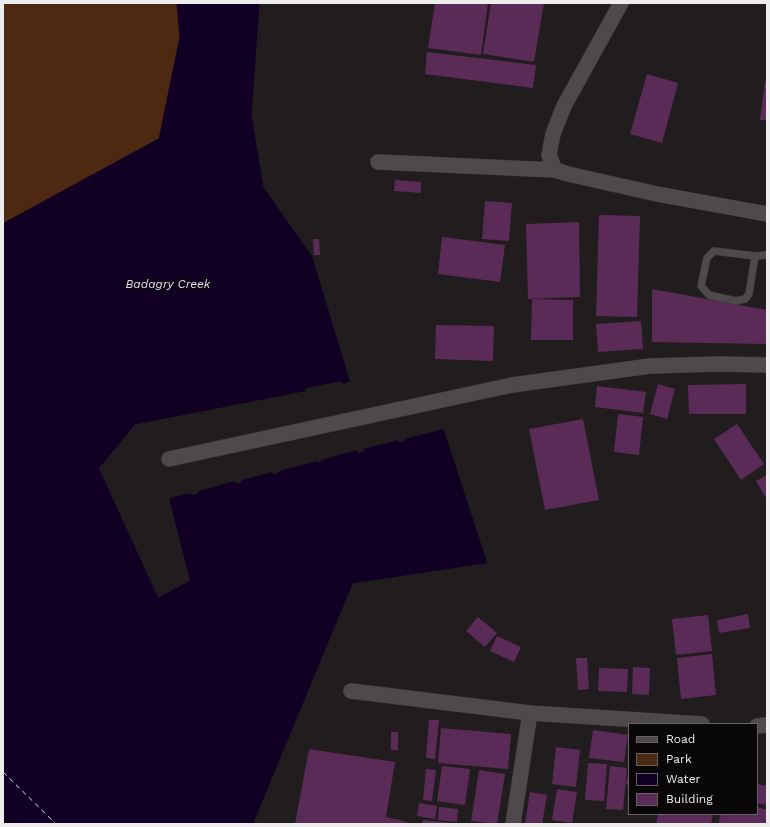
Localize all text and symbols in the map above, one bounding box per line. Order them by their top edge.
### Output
water label: Badagry Creek [126,277,210,291]
legend [628,723,758,815]
text: Road [666,732,695,746]
text: Park [666,752,692,766]
text: Water [666,772,700,786]
text: Building [666,792,713,806]

